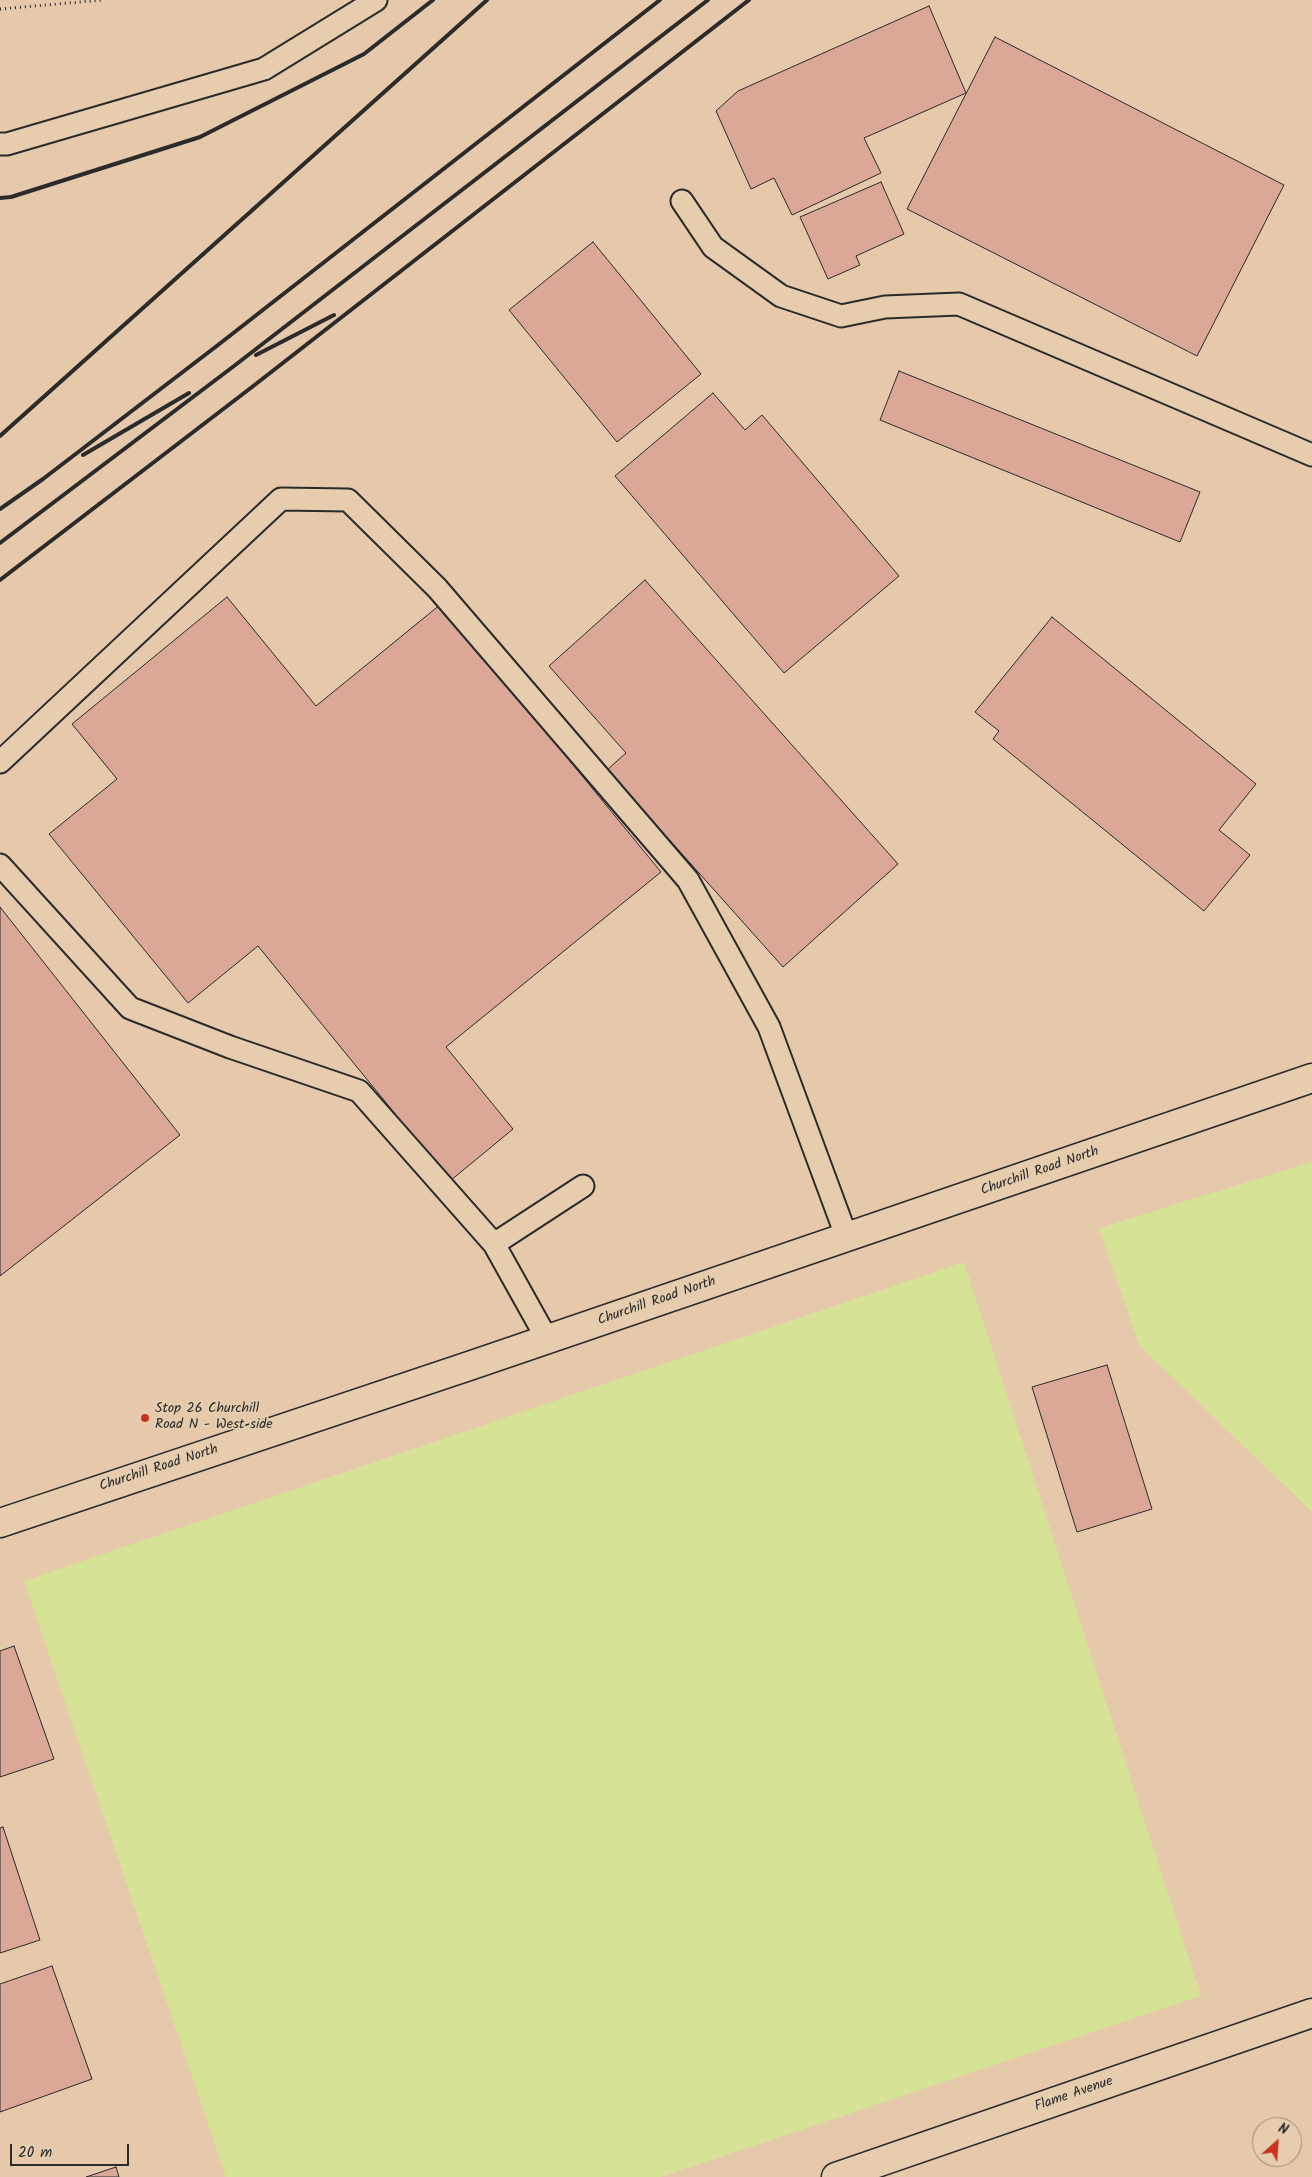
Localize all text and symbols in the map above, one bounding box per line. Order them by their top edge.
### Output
street label: Churchill Road North [979,1144,1101,1200]
street label: Churchill Road North [596,1274,718,1330]
place label: Stop 26 Churchill Road N - West side [155,1402,273,1434]
marker: Stop 26 Churchill Road N - West side [139,1412,151,1424]
street label: Churchill Road North [98,1442,220,1496]
street label: Flame Avenue [1033,2074,1115,2116]
north arrow [1252,2117,1302,2167]
text: N [1274,2118,1292,2141]
scale bar [12,2134,131,2166]
text: 20 m [18,2141,52,2165]

